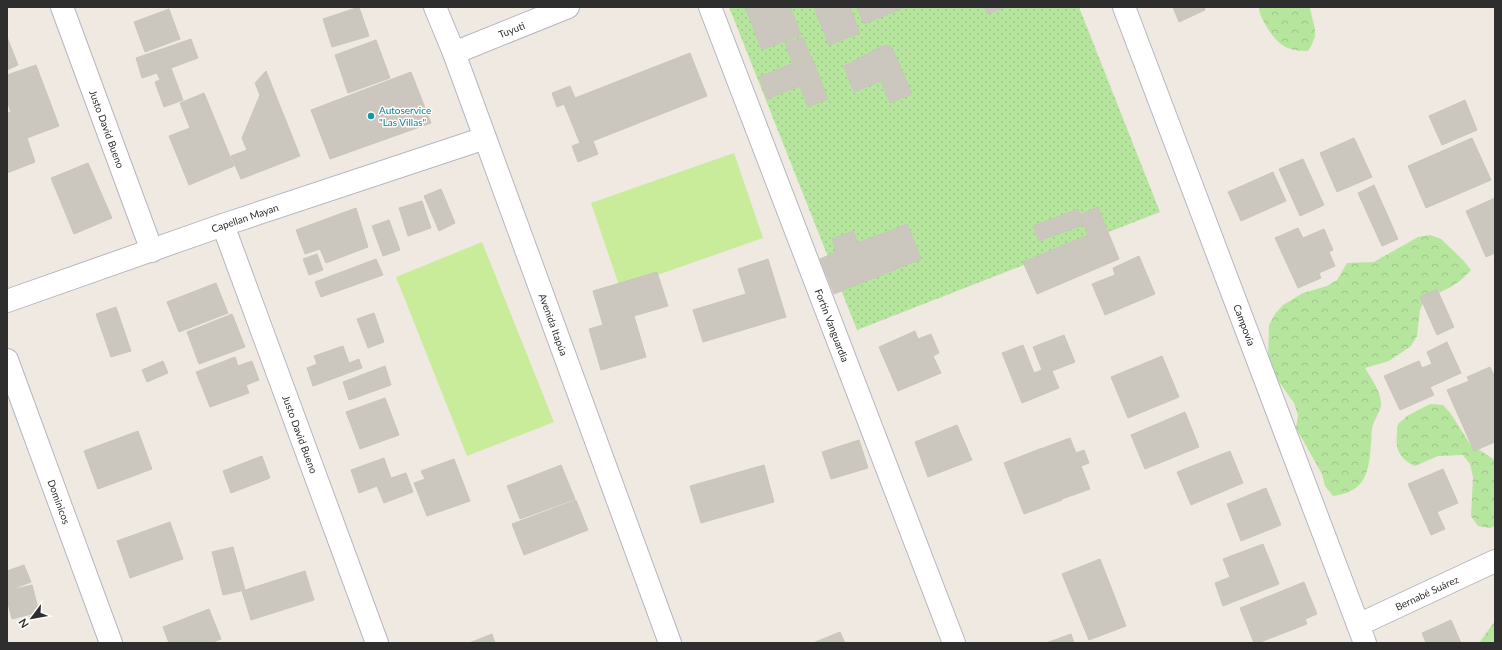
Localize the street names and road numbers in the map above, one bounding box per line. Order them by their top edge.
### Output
street label: Tuyuti [497,19,526,40]
street label: Justo David Bueno [87,88,127,170]
street label: Capellan Mayan [210,201,280,235]
street label: Fortin Vanguardia [813,287,852,364]
street label: Avenida Itapúa [537,292,570,357]
street label: Campovía [1231,302,1258,347]
street label: Justo David Bueno [280,394,320,475]
street label: Dominicos [45,478,73,526]
street label: Bernabé Suárez [1393,573,1461,613]

